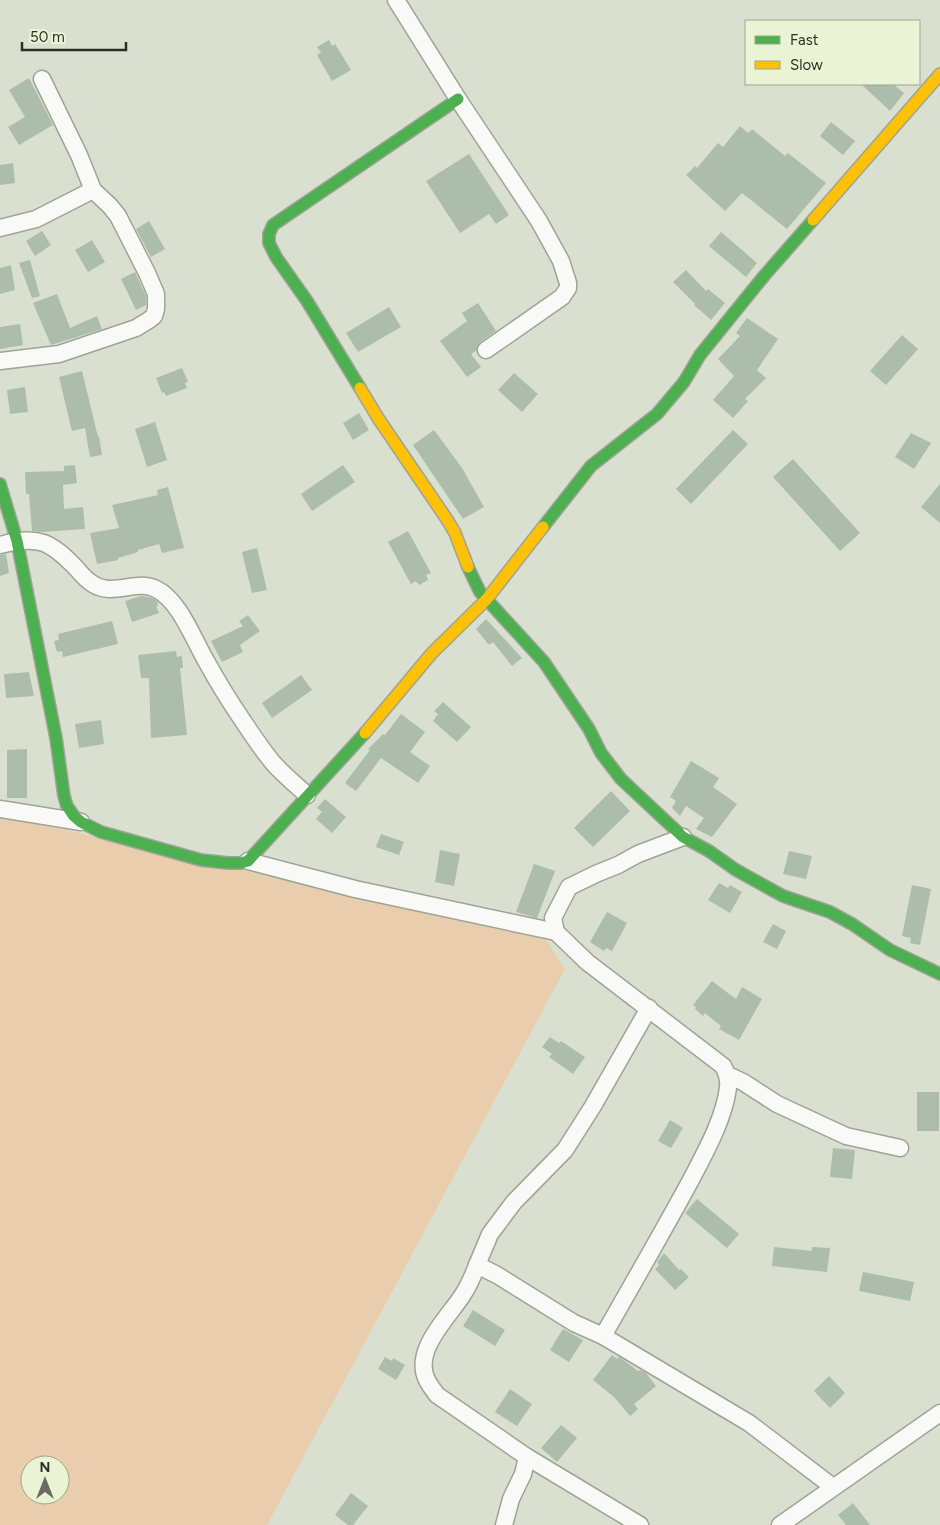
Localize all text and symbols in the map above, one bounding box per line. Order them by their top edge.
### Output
scale bar [22,20,126,52]
legend [745,20,920,85]
text: 50 m [30,28,65,46]
text: Fast [790,31,819,49]
text: Slow [790,56,823,74]
north arrow [20,1455,70,1505]
text: N [40,1459,50,1476]

